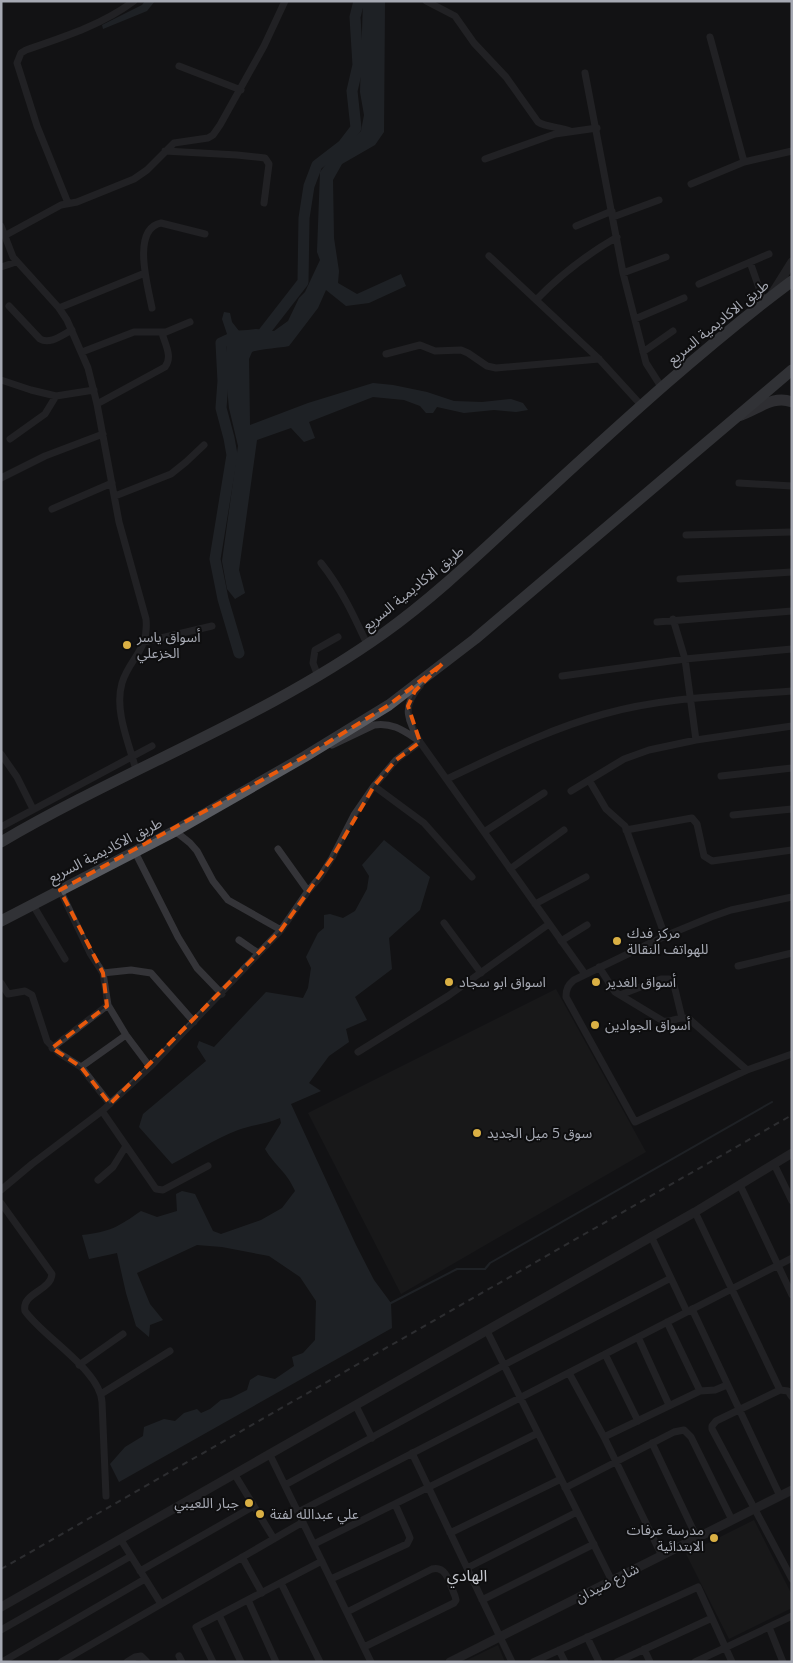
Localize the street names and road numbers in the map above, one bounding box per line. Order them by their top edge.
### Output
street label: طريق الاكاديمية السريع [663,275,774,370]
street label: طريق الاكاديمية السريع [358,541,469,636]
street label: طريق الاكاديمية السريع [45,813,166,888]
street label: شارع ضيدان [572,1558,643,1609]

